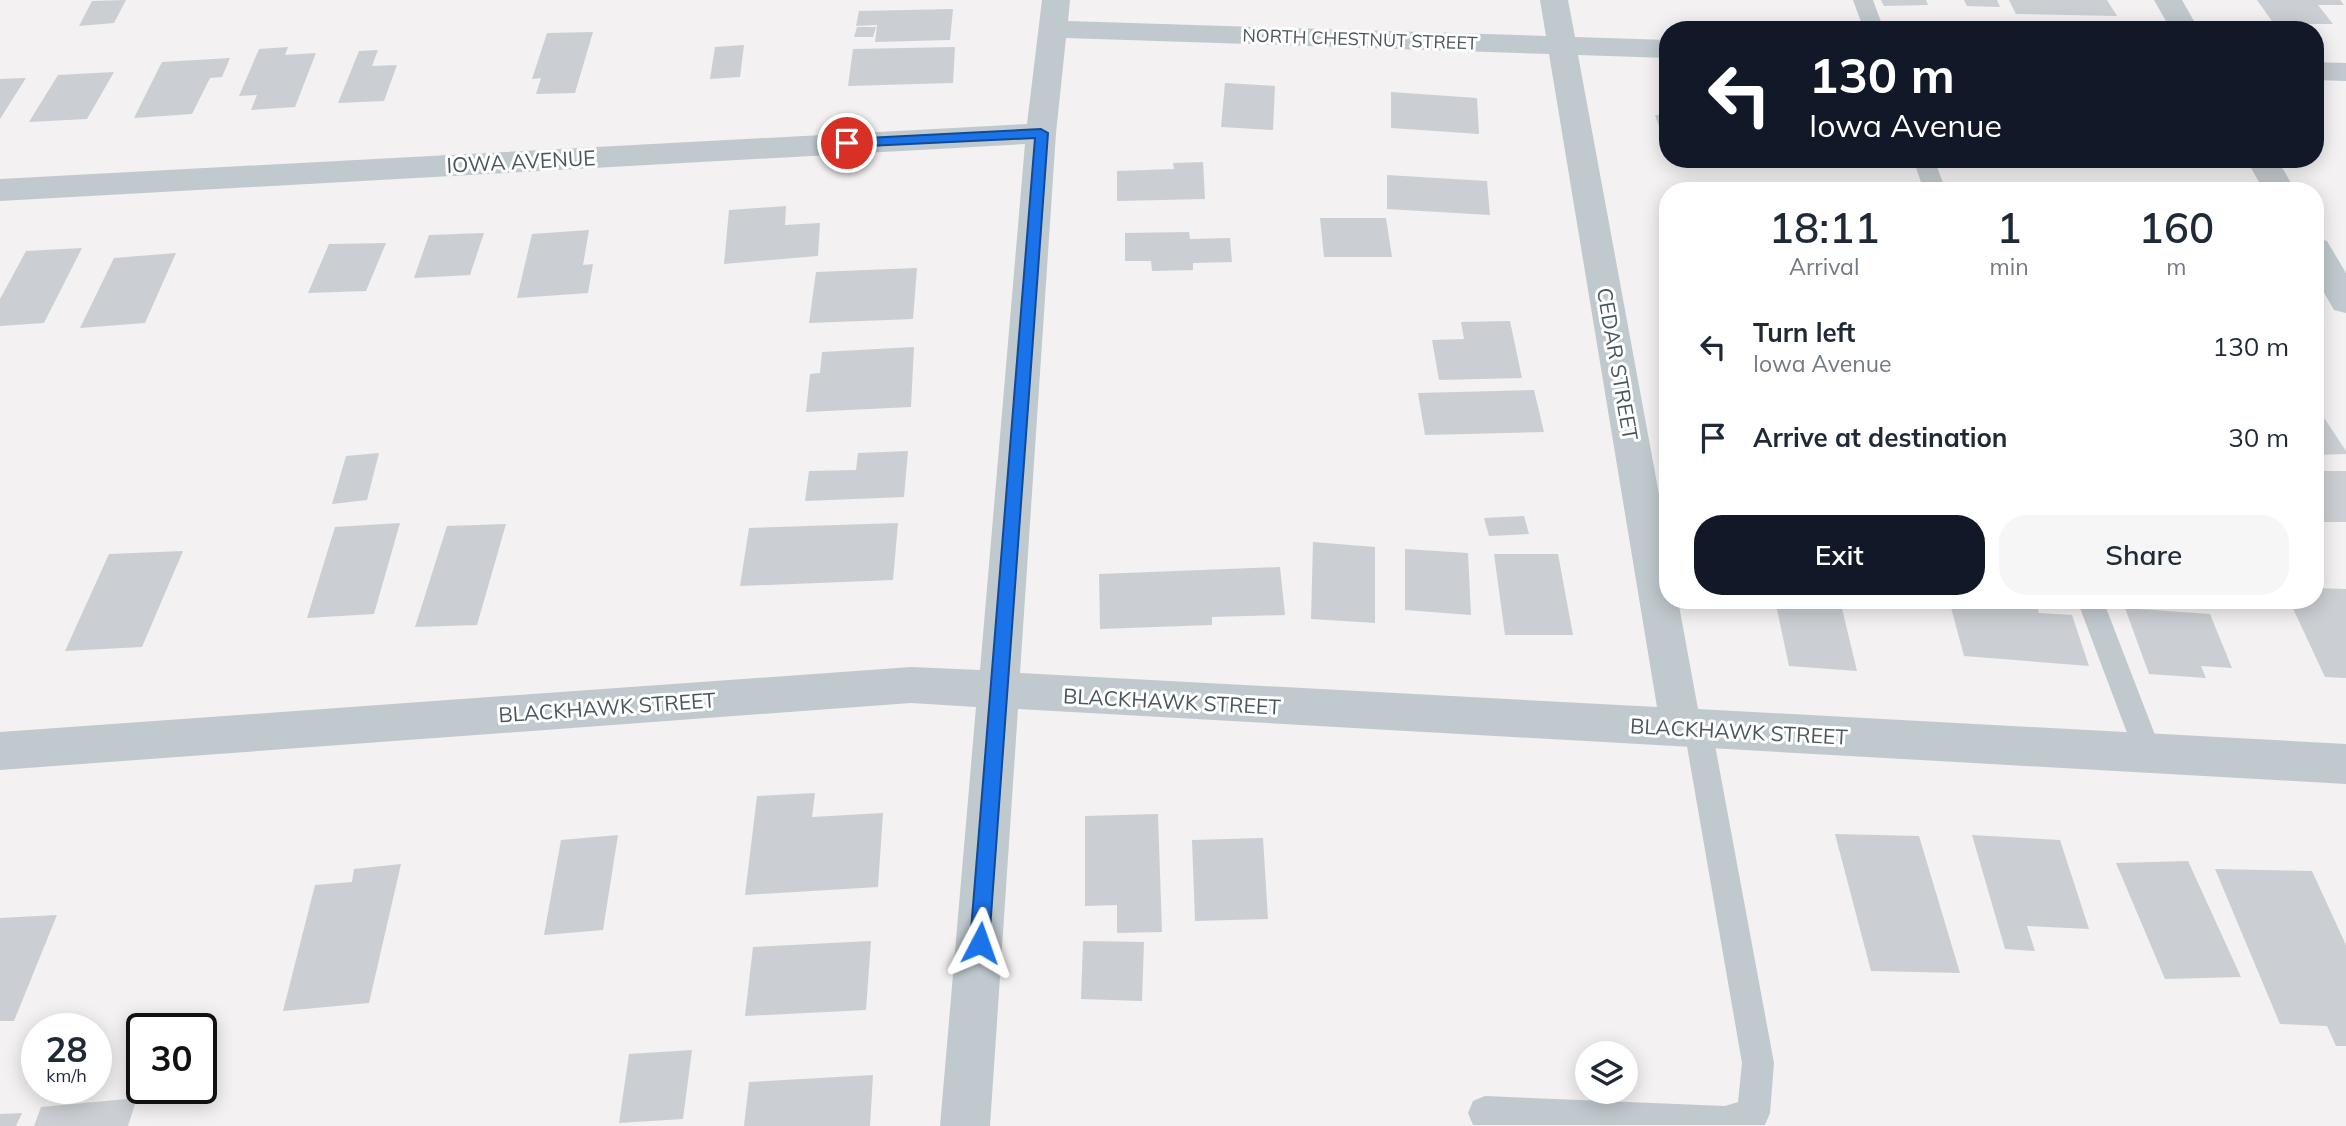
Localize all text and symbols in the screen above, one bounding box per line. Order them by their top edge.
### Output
street label: NORTH CHESTNUT STREET [1242,23,1478,55]
text: 130 m [1809,44,1955,105]
icon: left [1694,49,1785,140]
text: Iowa Avenue [1809,105,2002,145]
pin [817,113,877,173]
icon: arrive [828,124,866,162]
street label: IOWA AVENUE [446,144,596,178]
text: 18:11 [1769,201,1880,254]
text: 1 [1996,201,2022,254]
text: 160 [2139,201,2214,254]
text: Arrival [1789,252,1859,281]
text: min [1989,252,2029,281]
text: m [2166,252,2186,281]
street label: CEDAR STREET [1592,286,1644,443]
text: Turn left [1753,316,1855,349]
icon: left [1694,328,1732,366]
text: 130 m [2213,330,2289,363]
text: Iowa Avenue [1753,349,1892,378]
icon: arrive [1694,419,1732,457]
text: Arrive at destination [1753,421,2008,454]
text: 30 m [2228,421,2289,454]
button: Exit [1694,515,1985,595]
button: Share [1999,515,2289,595]
street label: BLACKHAWK STREET [1063,682,1282,720]
street label: BLACKHAWK STREET [497,686,717,728]
street label: BLACKHAWK STREET [1630,712,1849,750]
position arrow [943,906,1017,980]
speed limit sign: 30 [126,1013,217,1104]
text: 28 [45,1027,88,1071]
map controls [1575,1041,1638,1104]
button: layers [1575,1041,1638,1104]
text: km/h [46,1064,87,1087]

